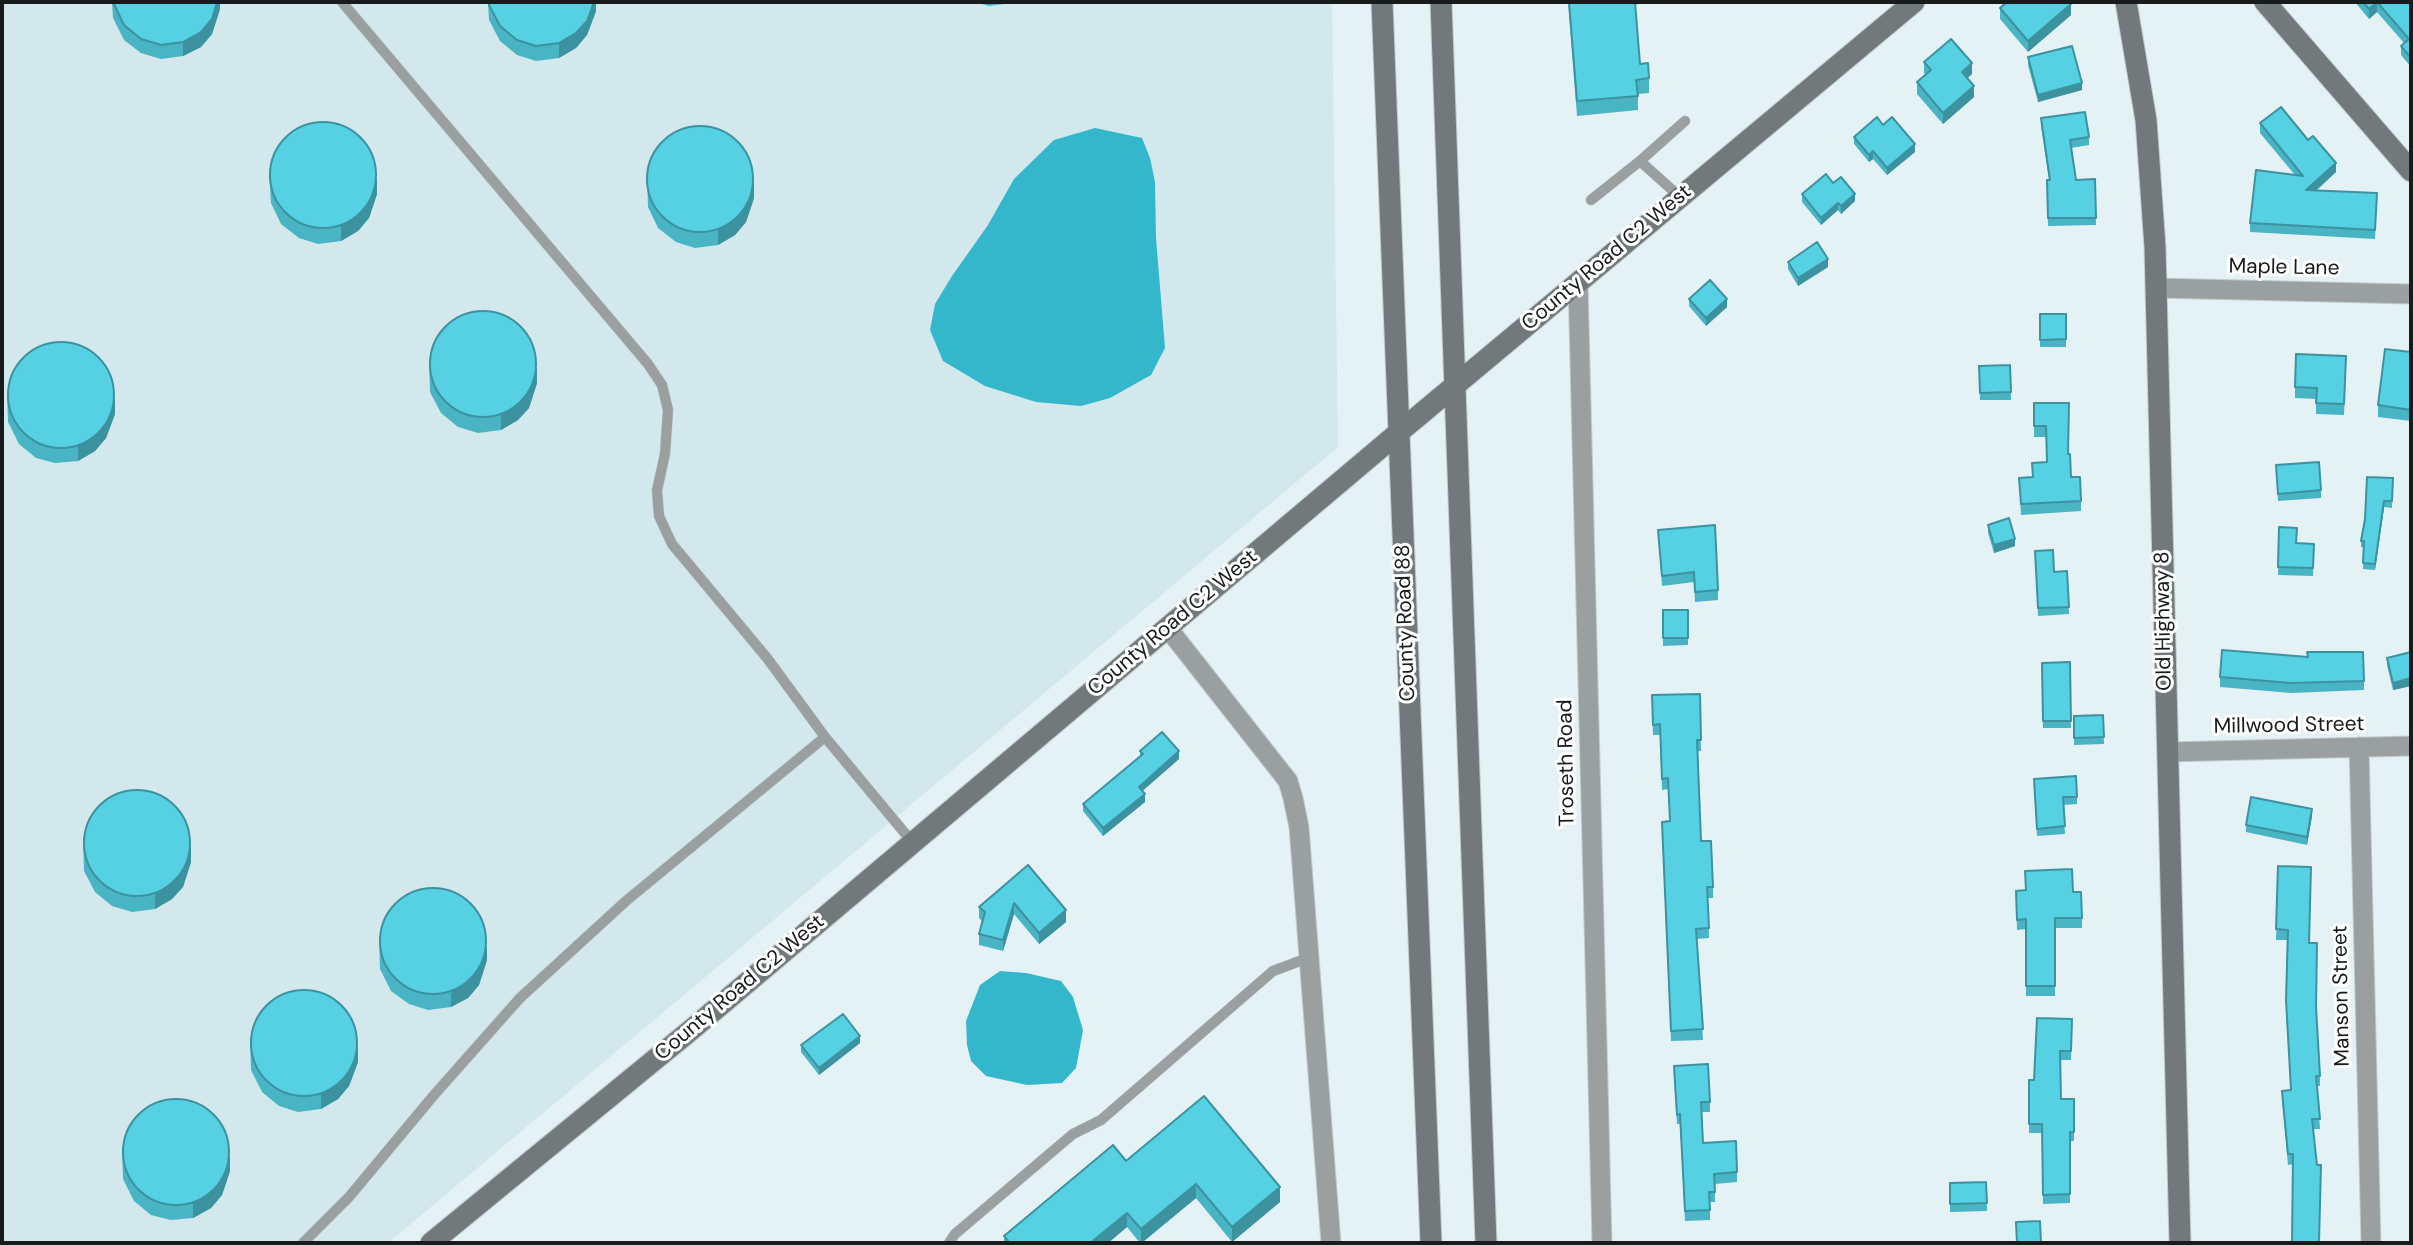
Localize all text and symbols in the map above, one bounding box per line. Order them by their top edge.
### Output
street label: County Road C2 West [1517,180,1697,336]
street label: Maple Lane [2228,254,2340,282]
street label: County Road 88 [1391,544,1421,702]
street label: County Road C2 West [1083,545,1263,701]
street label: Old Highway 8 [2150,551,2178,691]
street label: Troseth Road [1553,699,1581,827]
street label: Millwood Street [2213,712,2365,740]
street label: County Road C2 West [650,910,830,1066]
street label: Manson Street [2328,925,2356,1067]

